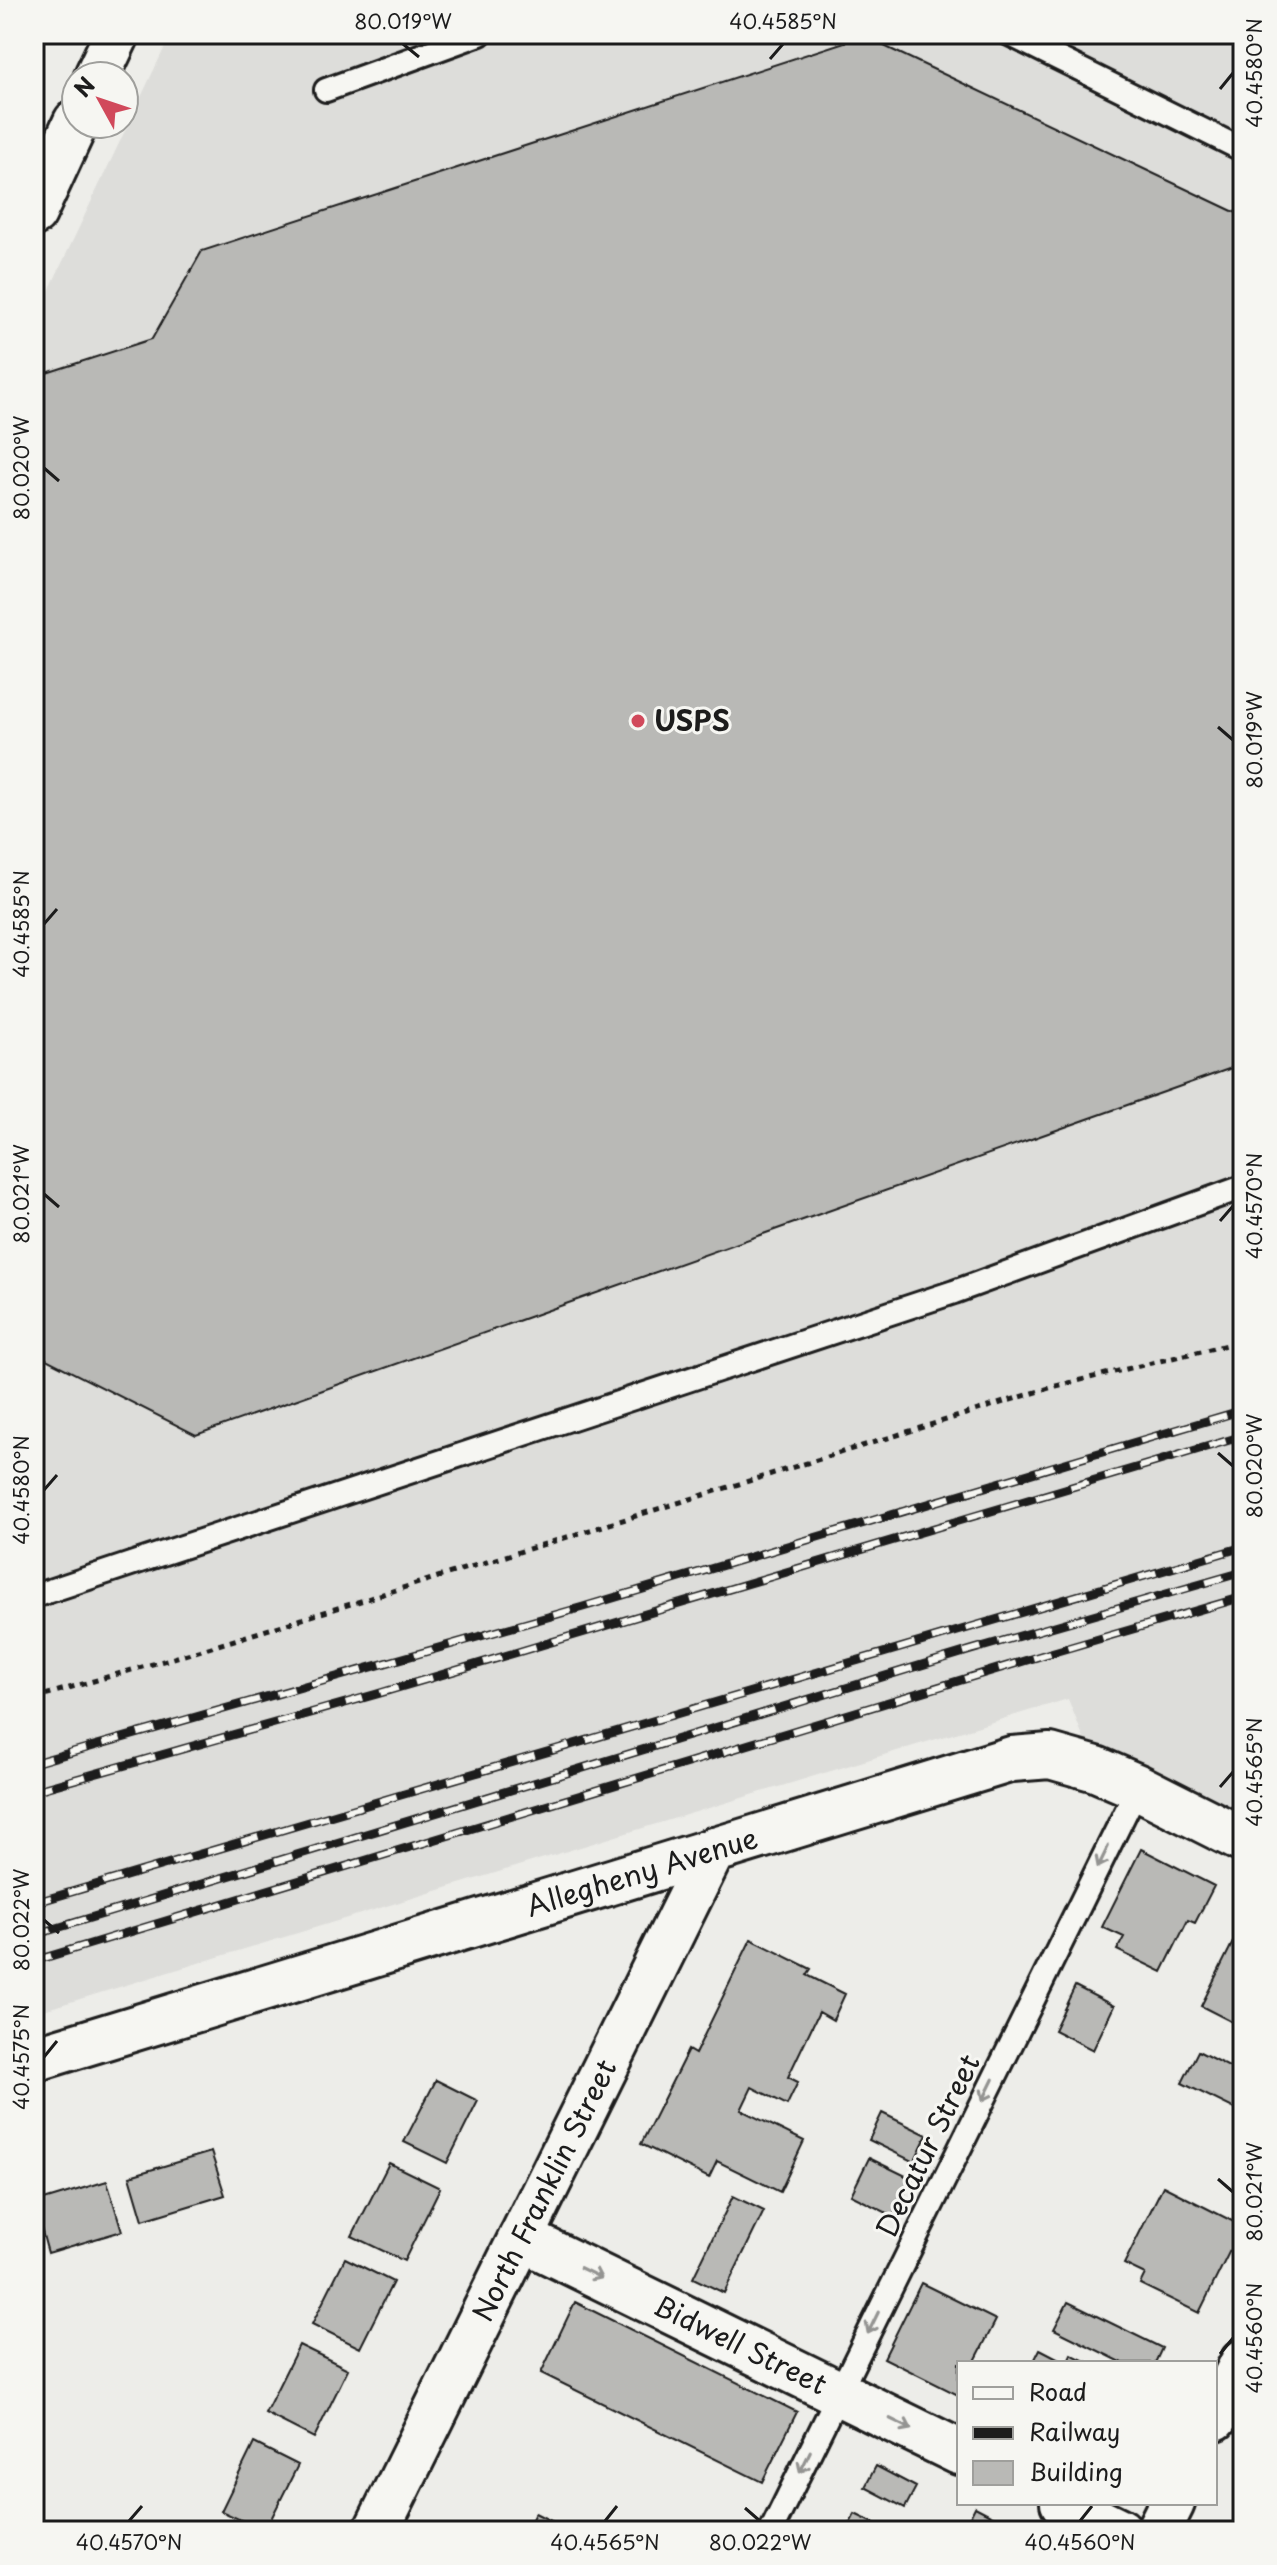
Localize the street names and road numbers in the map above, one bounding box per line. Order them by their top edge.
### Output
street label: Allegheny Avenue [521,1815,763,1927]
street label: Decatur Street [864,2046,990,2244]
street label: North Franklin Street [460,2051,626,2328]
street label: Bidwell Street [647,2283,835,2404]

